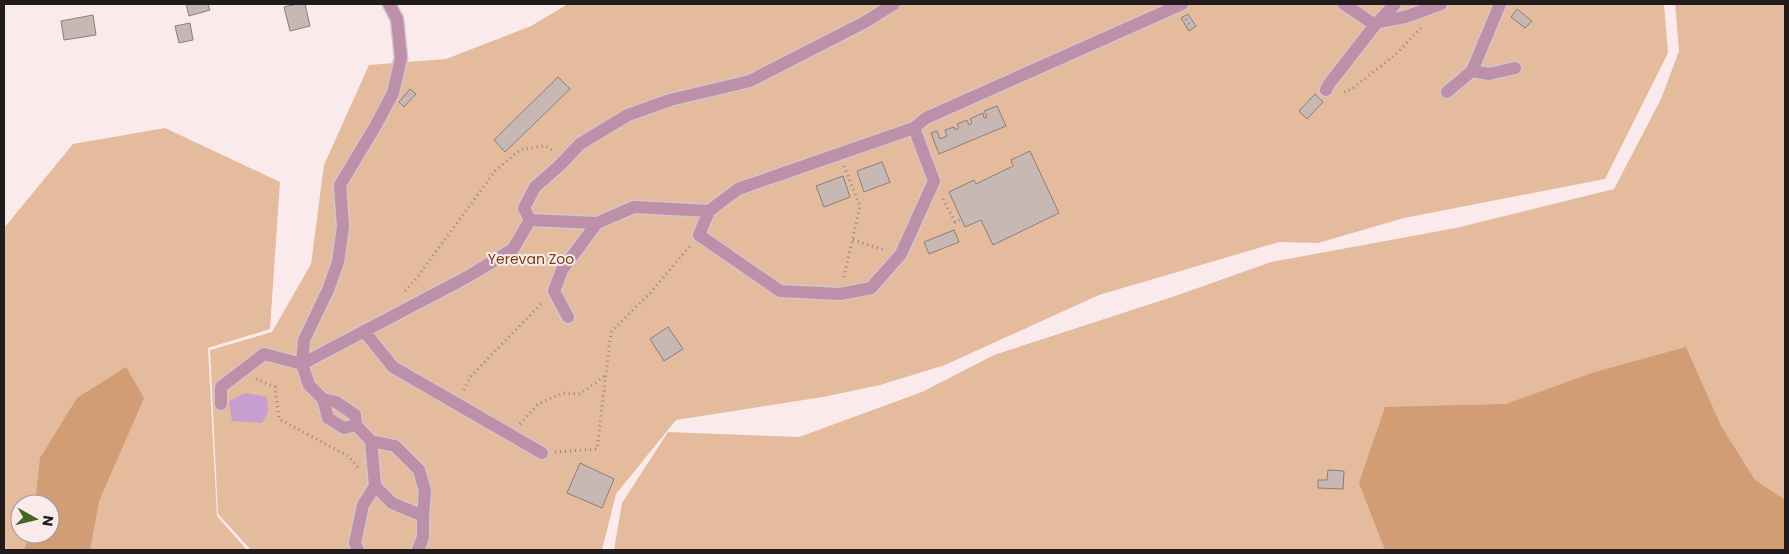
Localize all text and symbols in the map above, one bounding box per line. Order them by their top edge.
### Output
park label: Yerevan Zoo [488,249,574,269]
north arrow [10,494,60,544]
text: N [37,514,59,527]

